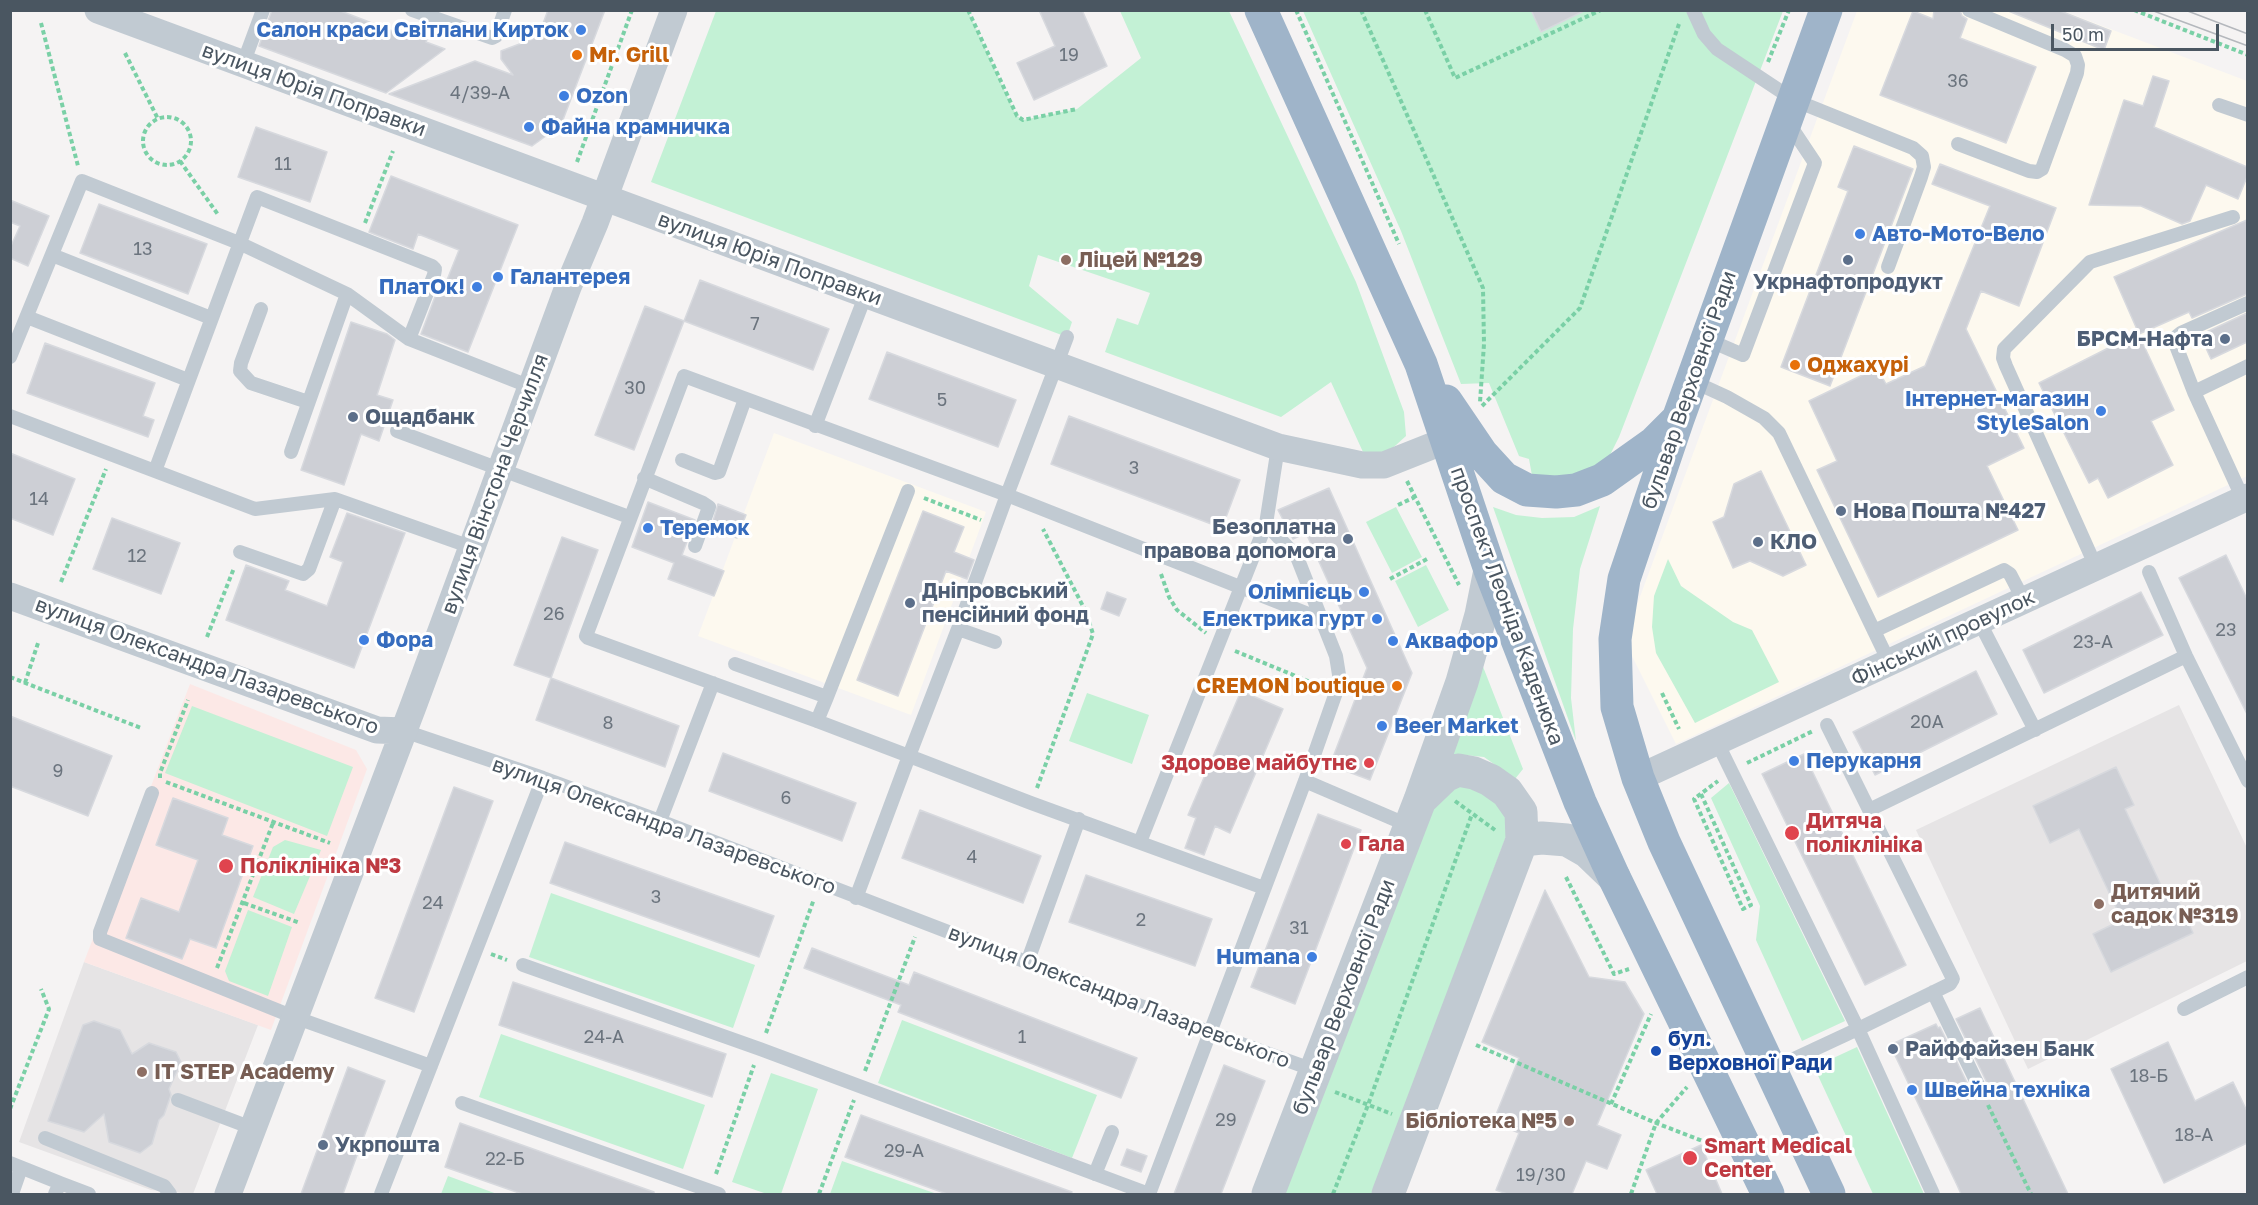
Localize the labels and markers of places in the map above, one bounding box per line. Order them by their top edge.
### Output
place label: Салон краси Світлани Кирток [256,17,569,43]
marker: Салон краси Світлани Кирток [574,23,588,37]
place label: Mr. Grill [589,42,669,68]
marker: Mr. Grill [570,48,584,62]
place label: Ozon [576,83,628,109]
marker: Ozon [557,89,571,103]
place label: Файна крамничка [541,114,730,140]
marker: Файна крамничка [522,120,536,134]
place label: Авто-Мото-Вело [1872,221,2045,247]
marker: Авто-Мото-Вело [1853,227,1867,241]
place label: Ліцей №129 [1078,247,1203,273]
marker: Ліцей №129 [1059,253,1073,267]
marker: Укрнафтопродукт [1841,253,1855,267]
place label: Галантерея [510,264,630,290]
place label: Укрнафтопродукт [1753,269,1943,295]
marker: Галантерея [491,270,505,284]
place label: ПлатОк! [379,274,465,300]
marker: ПлатОк! [470,280,484,294]
place label: БРСМ-Нафта [2076,326,2213,352]
marker: БРСМ-Нафта [2218,332,2232,346]
place label: Оджахурі [1807,352,1909,378]
marker: Оджахурі [1788,358,1802,372]
place label: Інтернет-магазин StyleSalon [1905,386,2089,436]
place label: Ощадбанк [365,404,475,430]
marker: Інтернет-магазин StyleSalon [2094,404,2108,418]
marker: Ощадбанк [346,410,360,424]
place label: Нова Пошта №427 [1853,498,2046,524]
marker: Нова Пошта №427 [1834,504,1848,518]
place label: Безоплатна правова допомога [1144,514,1336,564]
place label: Теремок [660,515,750,541]
marker: Теремок [641,521,655,535]
place label: КЛО [1770,529,1817,555]
marker: Безоплатна правова допомога [1341,532,1355,546]
marker: КЛО [1751,535,1765,549]
place label: Дніпровський пенсійний фонд [922,578,1089,628]
place label: Олімпієць [1248,579,1352,605]
marker: Олімпієць [1357,585,1371,599]
marker: Дніпровський пенсійний фонд [903,596,917,610]
place label: Електрика гурт [1202,606,1365,632]
marker: Електрика гурт [1370,612,1384,626]
place label: Фора [376,627,433,653]
place label: Аквафор [1405,628,1498,654]
marker: Фора [357,633,371,647]
marker: Аквафор [1386,634,1400,648]
place label: CREMON boutique [1196,673,1385,699]
marker: CREMON boutique [1390,679,1404,693]
place label: Beer Market [1394,713,1519,739]
marker: Beer Market [1375,719,1389,733]
place label: Перукарня [1806,748,1921,774]
place label: Здорове майбутнє [1161,750,1357,776]
marker: Перукарня [1787,754,1801,768]
marker: Здорове майбутнє [1362,756,1376,770]
place label: Дитяча поліклініка [1806,808,1923,858]
marker: Дитяча поліклініка [1783,824,1801,842]
place label: Гала [1358,831,1405,857]
marker: Гала [1339,837,1353,851]
place label: Поліклініка №3 [240,853,401,879]
marker: Поліклініка №3 [217,857,235,875]
place label: Дитячий садок №319 [2111,879,2239,929]
marker: Дитячий садок №319 [2092,897,2106,911]
place label: Humana [1216,944,1300,970]
marker: Humana [1305,950,1319,964]
place label: бул. Верховної Ради [1668,1026,1833,1076]
place label: Райффайзен Банк [1905,1036,2095,1062]
marker: Райффайзен Банк [1886,1042,1900,1056]
marker: бул. Верховної Ради [1649,1044,1663,1058]
place label: IT STEP Academy [154,1059,335,1085]
marker: IT STEP Academy [135,1065,149,1079]
place label: Швейна техніка [1924,1077,2090,1103]
marker: Швейна техніка [1905,1083,1919,1097]
place label: Бібліотека №5 [1405,1108,1557,1134]
marker: Бібліотека №5 [1562,1114,1576,1128]
place label: Укрпошта [335,1132,440,1158]
place label: Smart Medical Center [1704,1133,1852,1183]
marker: Укрпошта [316,1138,330,1152]
marker: Smart Medical Center [1681,1149,1699,1167]

